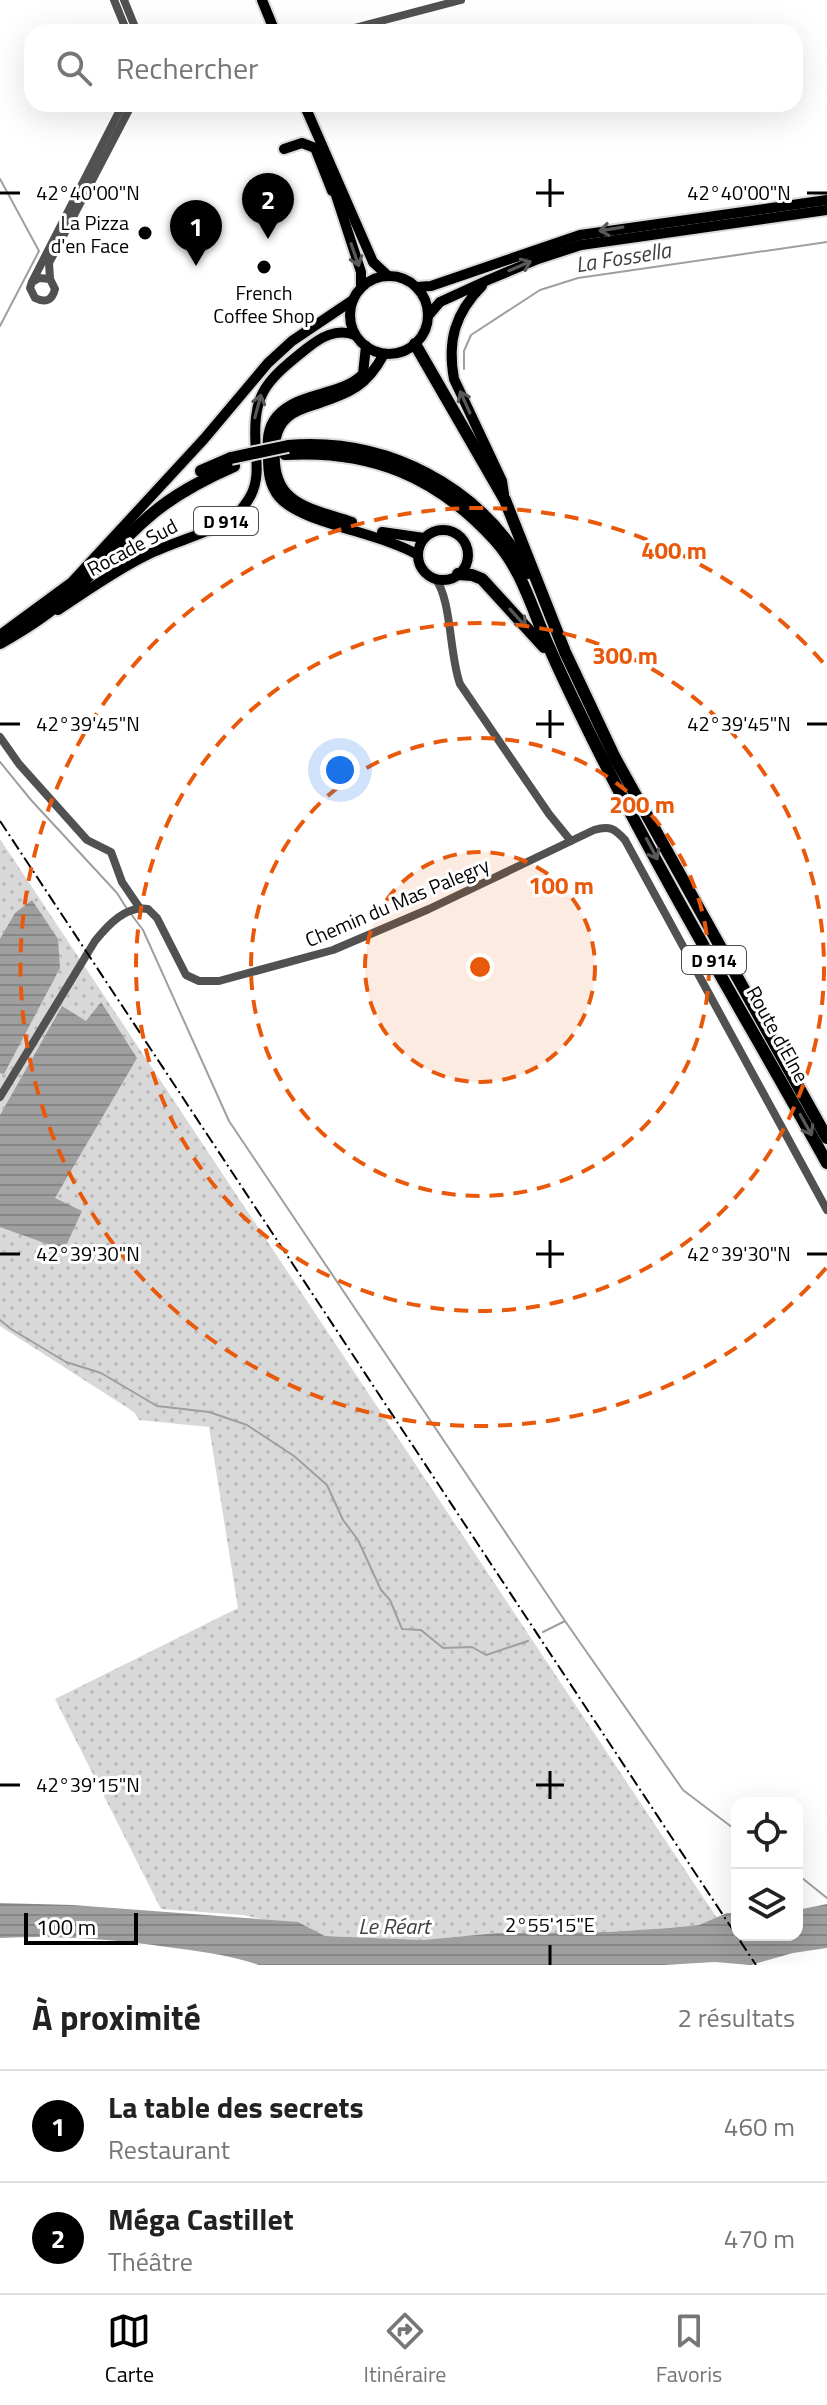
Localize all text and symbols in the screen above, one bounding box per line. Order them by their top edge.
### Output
search box [24,24,803,112]
text: Rechercher [116,45,259,91]
icon: search [52,46,96,90]
pin: 2 [242,173,294,239]
text: 42°40'00"N [36,177,140,208]
text: 42°40'00"N [687,177,791,208]
pin: 1 [170,200,222,266]
place label: La Pizza d'en Face [51,207,129,261]
one-way arrow [599,222,624,237]
marker: La Pizza d'en Face [136,224,154,242]
water label: La Fossella [573,232,675,281]
one-way arrow [348,242,363,267]
marker: French Coffee Shop [255,258,273,276]
one-way arrow [508,258,532,273]
place label: French Coffee Shop [213,277,315,331]
one-way arrow [456,390,471,415]
one-way arrow [252,394,267,420]
road number: D 914 [194,507,258,535]
street label: Rocade Sud [81,510,183,584]
text: 400 m [641,532,707,568]
one-way arrow [509,607,527,627]
text: 300 m [592,637,658,673]
text: 42°39'45"N [36,708,140,739]
text: 42°39'45"N [687,708,791,739]
your location [320,750,360,790]
text: 200 m [609,786,675,822]
one-way arrow [645,837,660,861]
street label: Chemin du Mas Palegry [300,849,494,955]
text: 100 m [528,867,594,903]
road number: D 914 [682,946,746,974]
centre of rings [466,953,494,981]
street label: Route d'Elne [739,980,817,1088]
one-way arrow [798,1113,814,1136]
text: 42°39'30"N [36,1238,140,1269]
text: 42°39'30"N [687,1238,791,1269]
text: 42°39'15"N [36,1769,140,1800]
map controls [731,1797,803,1941]
button: locate [731,1797,803,1869]
button: layers [731,1869,803,1941]
scale bar [24,1909,138,1945]
water label: Le Réart [358,1909,433,1943]
text: 2°55'15"E [505,1909,595,1940]
text: 100 m [36,1910,96,1944]
text: À proximité [32,1991,201,2043]
text: 2 résultats [678,1998,795,2037]
text: La table des secrets [108,2084,364,2130]
text: 1 [51,2107,65,2146]
text: 460 m [724,2107,795,2146]
text: Restaurant [108,2130,230,2169]
text: Méga Castillet [108,2196,294,2242]
text: 2 [51,2219,65,2258]
text: 470 m [724,2219,795,2258]
text: Théâtre [108,2242,193,2281]
tab: Carte [105,2309,154,2391]
tab: Itinéraire [364,2309,446,2391]
tab: Favoris [656,2309,722,2391]

